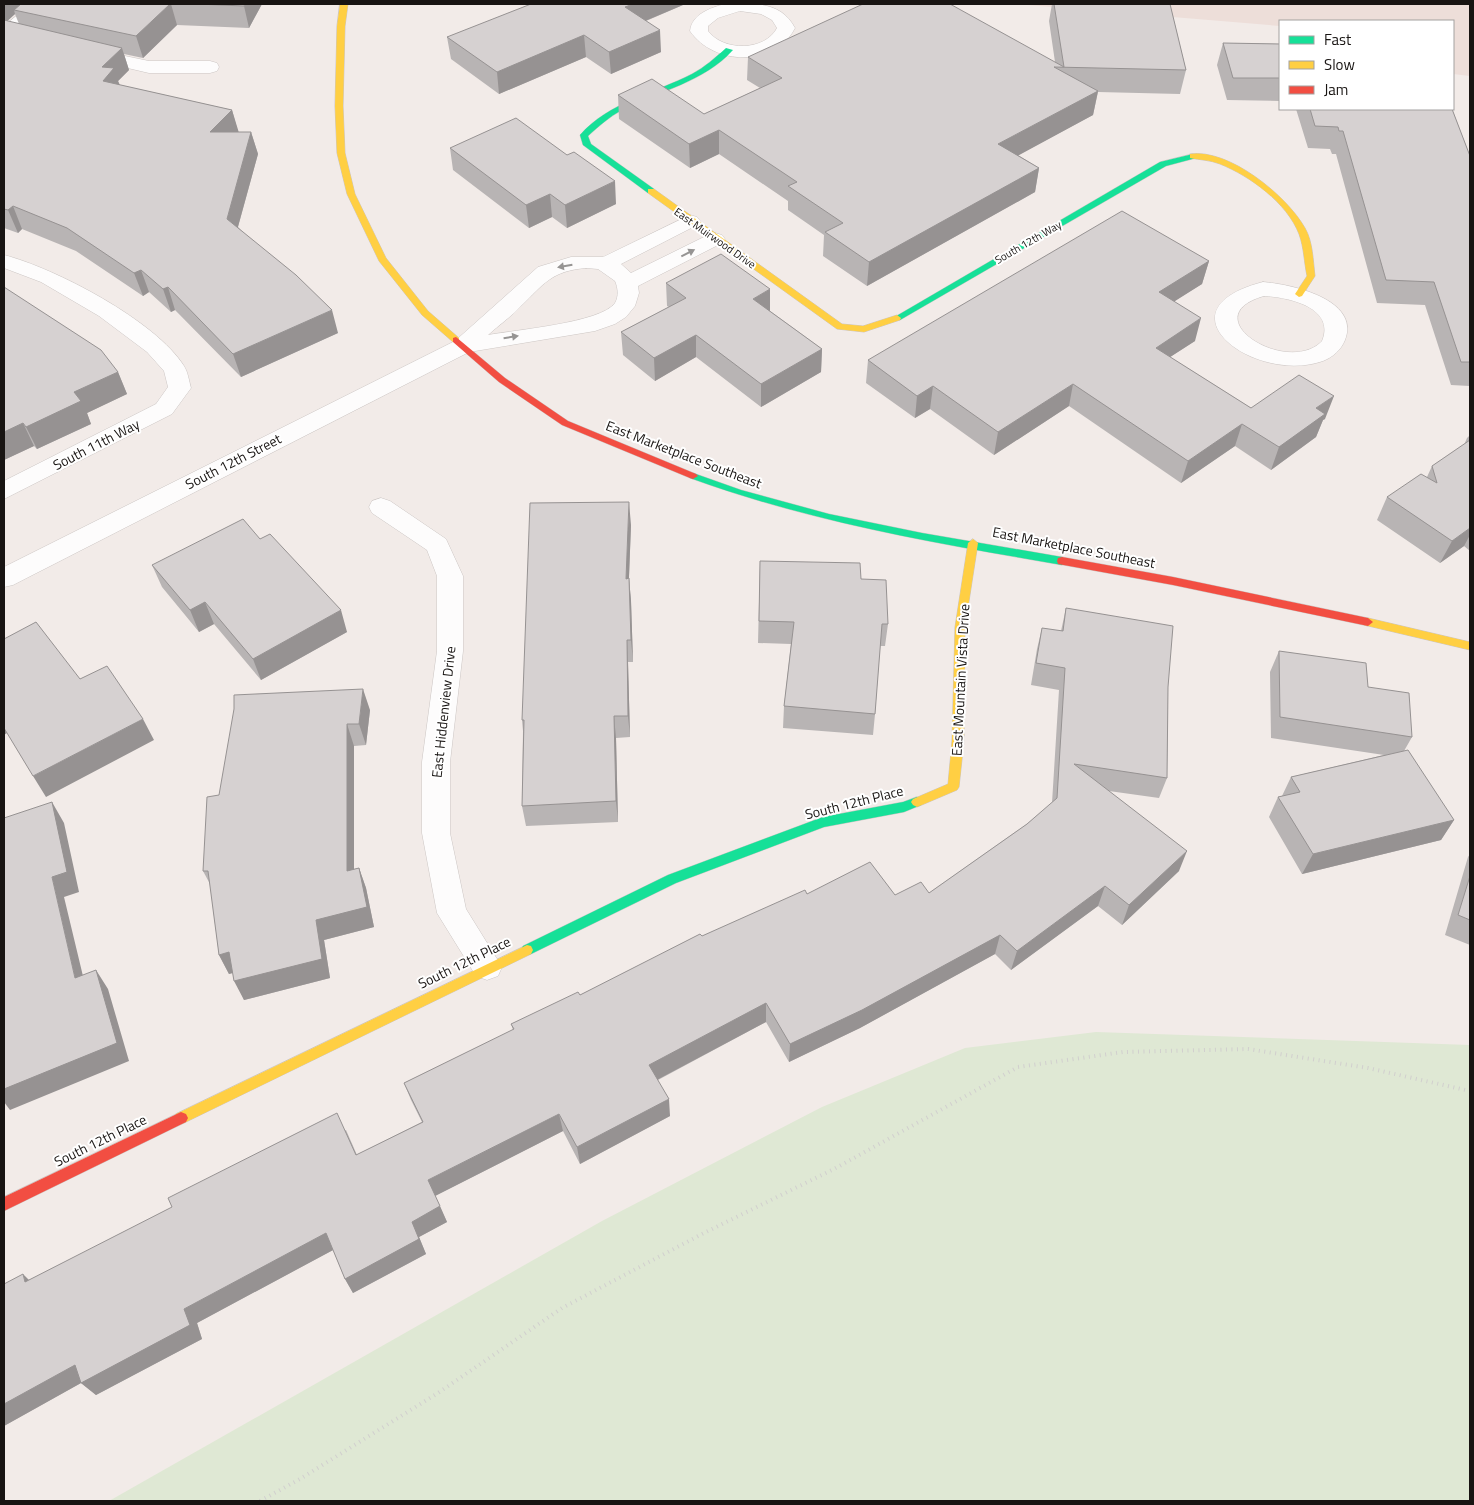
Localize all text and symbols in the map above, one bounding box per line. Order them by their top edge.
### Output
legend [1279,20,1454,110]
text: Fast [1324,28,1352,51]
text: Slow [1324,53,1355,76]
text: Jam [1324,78,1348,101]
street label: East Muirwood Drive [671,204,759,272]
street label: South 12th Way [992,216,1065,268]
one-way arrow [681,249,695,257]
one-way arrow [556,262,572,270]
one-way arrow [503,333,519,341]
street label: South 11th Way [49,413,143,475]
street label: East Marketplace Southeast [603,415,765,493]
street label: South 12th Street [181,428,285,494]
street label: East Marketplace Southeast [991,521,1157,573]
street label: East Mountain Vista Drive [946,603,974,757]
street label: East Hiddenview Drive [426,645,460,779]
street label: South 12th Place [803,780,905,824]
street label: South 12th Place [414,930,514,994]
street label: South 12th Place [50,1108,150,1172]

